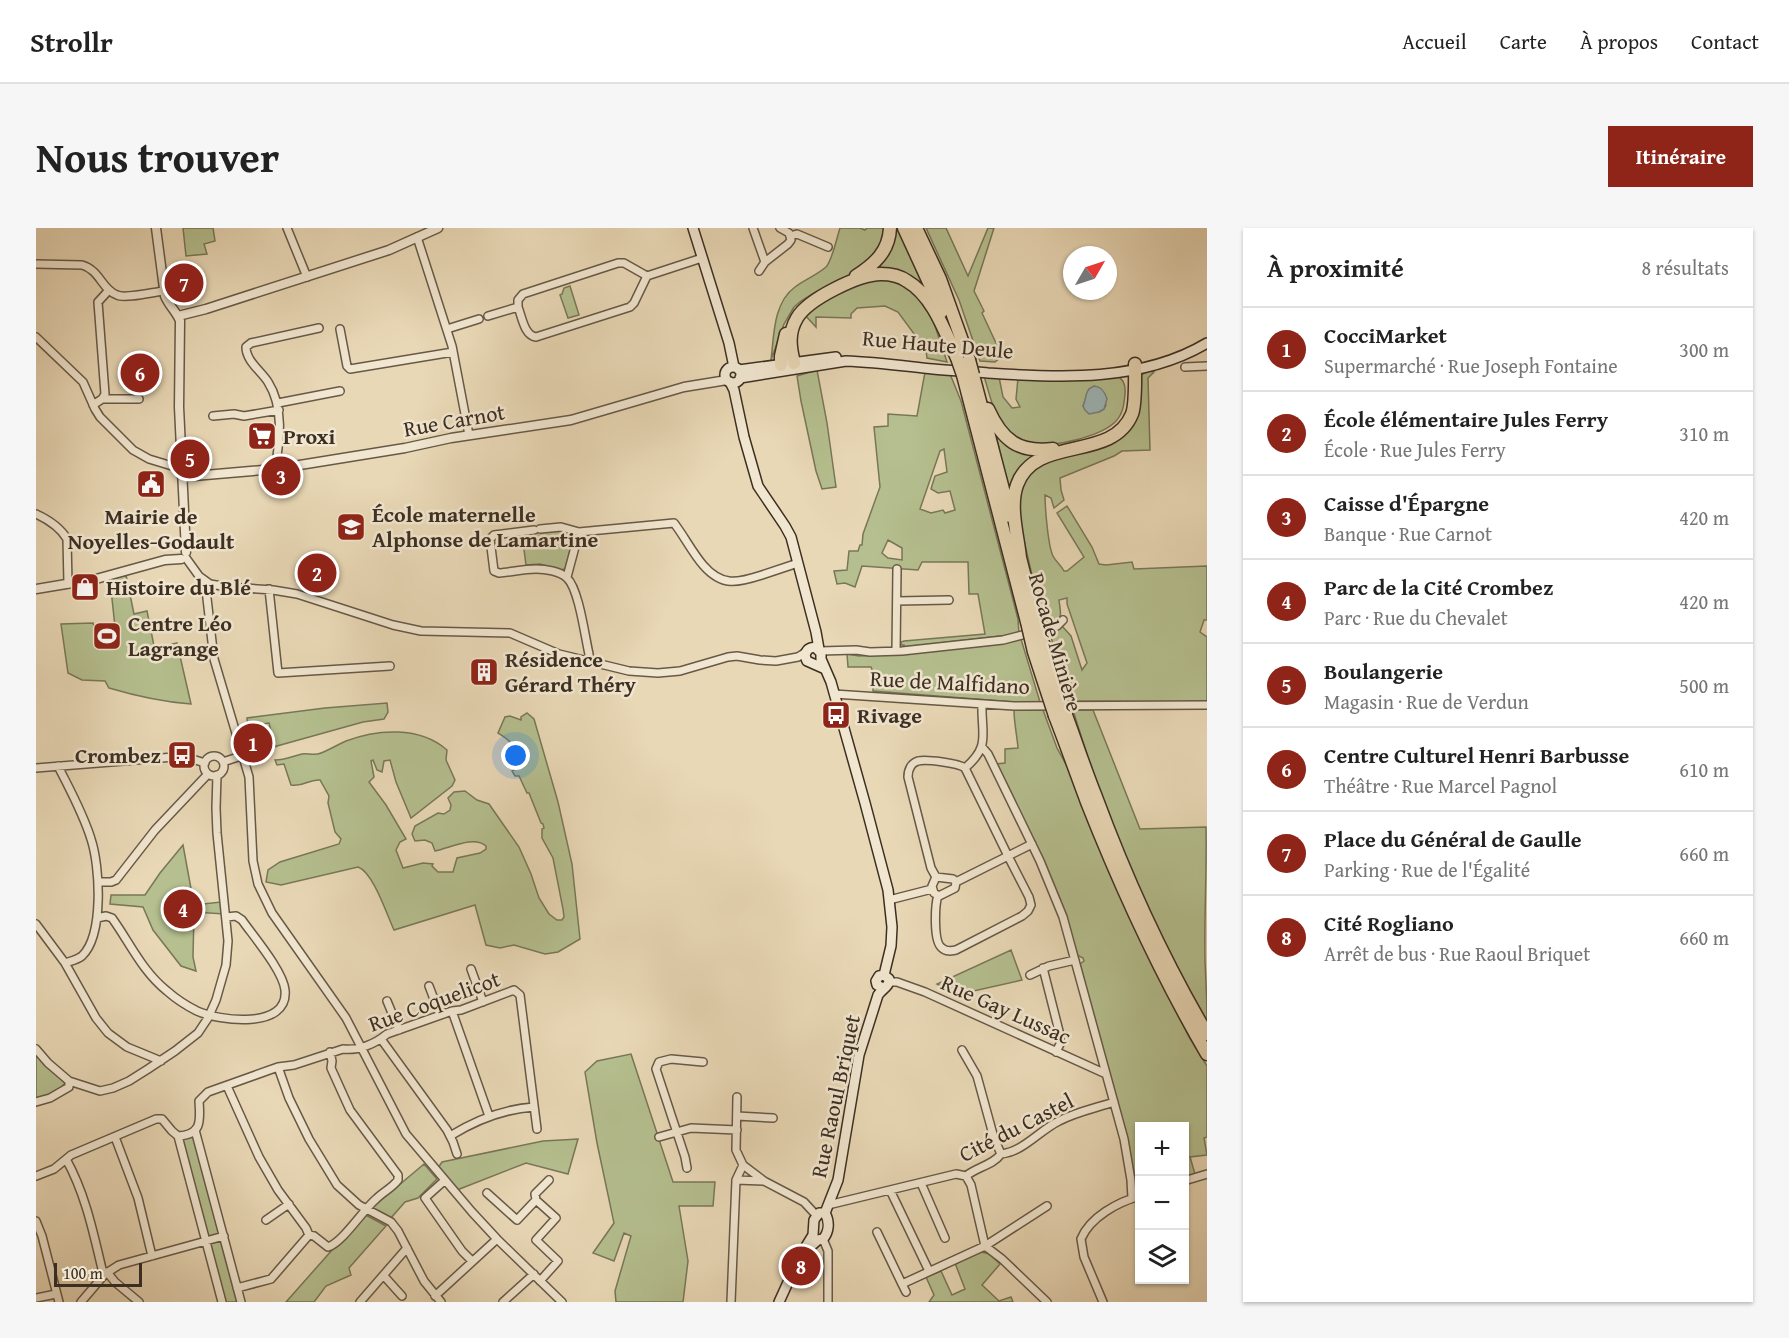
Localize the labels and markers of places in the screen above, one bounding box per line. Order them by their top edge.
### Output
pin: 7 [164,260,204,306]
pin: 6 [120,350,160,396]
supermarket icon: Proxi [246,420,278,452]
place label: Proxi [283,420,335,452]
pin: 5 [170,436,210,482]
pin: 3 [262,454,300,498]
public building icon: Mairie de Noyelles-Godault [135,468,167,500]
place label: École maternelle Alphonse de Lamartine [372,498,599,555]
place label: Mairie de Noyelles-Godault [68,500,235,557]
school or university icon: École maternelle Alphonse de Lamartine [335,511,367,543]
pin: 2 [298,550,336,596]
shop icon: Histoire du Blé [69,571,101,603]
place label: Histoire du Blé [106,571,251,603]
place label: Centre Léo Lagrange [128,607,232,664]
sports icon: Centre Léo Lagrange [91,620,123,652]
place label: Résidence Gérard Théry [505,643,637,700]
building icon: Résidence Gérard Théry [468,656,500,688]
bus stop icon: Rivage [820,699,852,731]
place label: Rivage [857,699,922,731]
pin: 1 [234,720,272,766]
place label: Crombez [75,739,161,771]
bus stop icon: Crombez [166,739,198,771]
pin: 4 [164,886,202,932]
pin: 8 [782,1244,820,1288]

